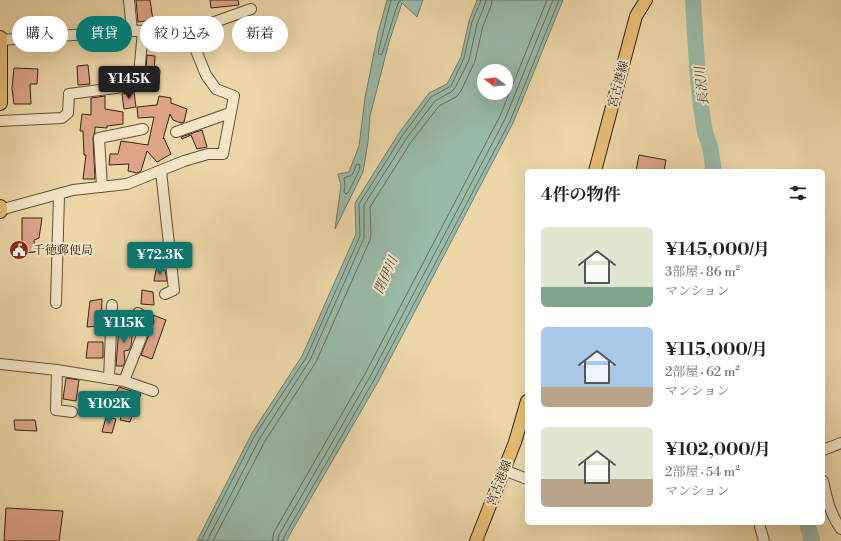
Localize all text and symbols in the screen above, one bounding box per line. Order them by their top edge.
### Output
chip: 購入 [12,16,68,52]
chip: 賃貸 [76,16,132,52]
chip: 絞り込み [140,16,224,52]
chip: 新着 [232,16,288,52]
street label: 宮古港線 [605,59,632,109]
north arrow [477,64,513,100]
map controls [477,64,513,100]
water label: 長沢川 [691,64,712,106]
pin: ¥145K [101,66,157,100]
text: ¥145K [108,71,150,87]
icon: filters [787,182,809,204]
text: 4件の物件 [541,184,620,206]
public building icon: 千徳郵便局 [8,239,30,261]
text: ¥145,000/月 [665,239,770,261]
pin: ¥72.3K [127,242,193,276]
place label: 千徳郵便局 [33,243,93,258]
icon: home [573,243,621,291]
text: ¥72.3K [136,247,184,263]
water label: 閉伊川 [371,253,402,296]
text: 3部屋 · 86 m² [665,264,740,280]
text: マンション [665,283,729,299]
pin: ¥115K [96,310,152,344]
text: ¥115K [103,315,145,331]
text: ¥115,000/月 [665,339,768,361]
icon: home [573,343,621,391]
text: 2部屋 · 62 m² [665,364,740,380]
text: マンション [665,383,729,399]
pin: ¥102K [81,391,137,425]
text: ¥102K [87,396,131,412]
text: ¥102,000/月 [665,439,771,461]
icon: home [573,443,621,491]
street label: 宮古港線 [484,458,515,508]
text: 2部屋 · 54 m² [665,464,740,480]
text: マンション [665,483,729,499]

